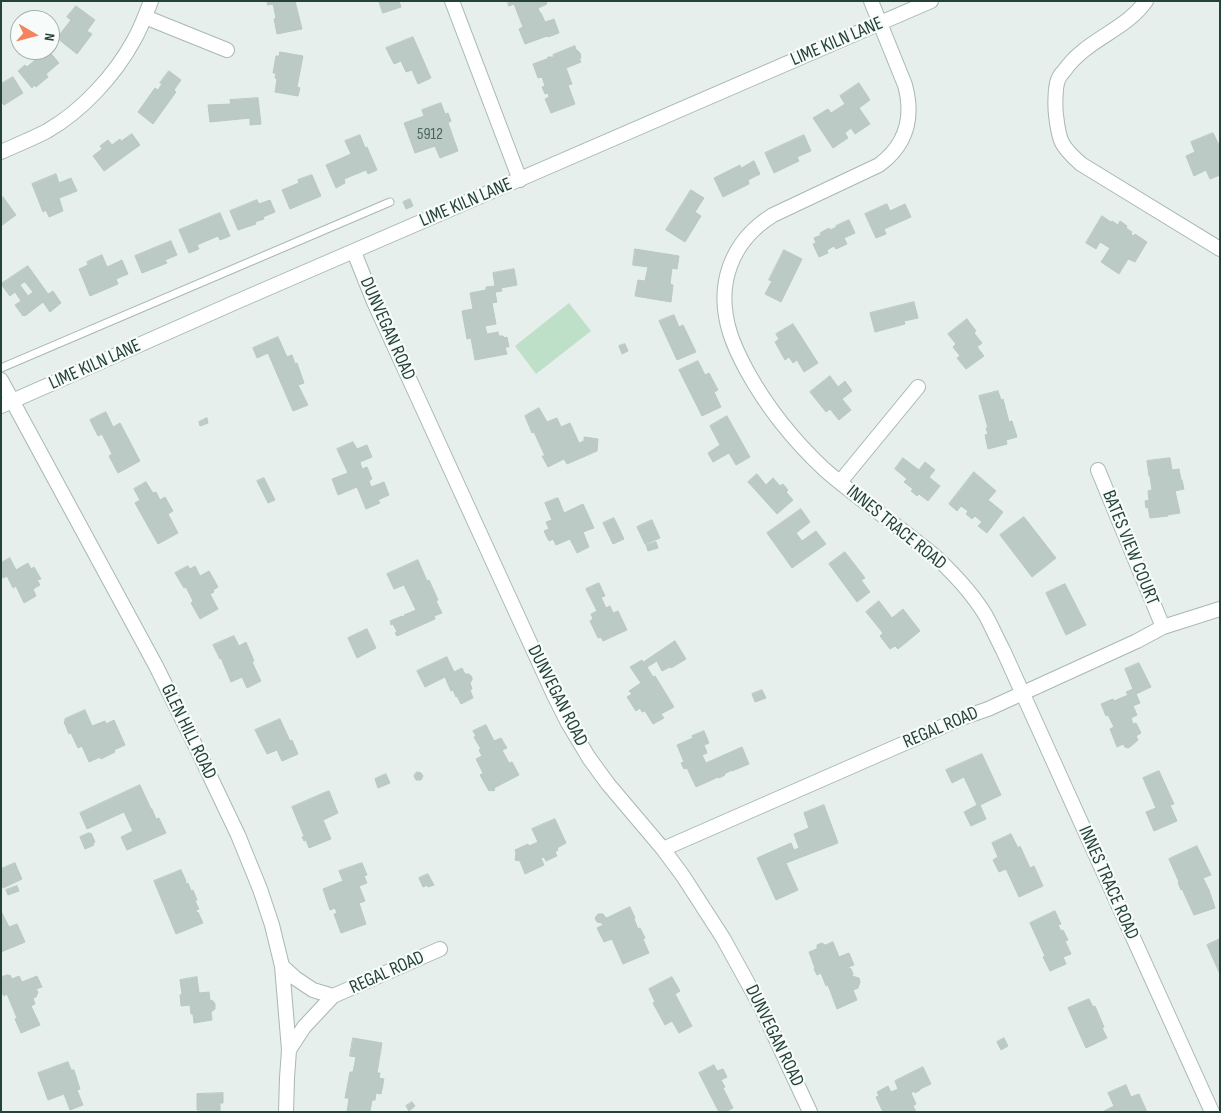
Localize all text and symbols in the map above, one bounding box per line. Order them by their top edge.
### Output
north arrow [10,10,60,60]
street label: LIME KILN LANE [787,12,887,72]
text: N [40,32,58,42]
house number: 5912 [417,125,443,145]
street label: LIME KILN LANE [416,173,516,233]
street label: DUNVEGAN ROAD [354,274,420,384]
street label: LIME KILN LANE [46,335,144,395]
street label: INNES TRACE ROAD [841,481,951,575]
street label: BATES VIEW COURT [1097,487,1163,609]
street label: DUNVEGAN ROAD [522,642,592,750]
street label: GLEN HILL ROAD [155,681,221,783]
street label: REGAL ROAD [900,702,982,754]
street label: INNES TRACE ROAD [1073,823,1143,943]
street label: REGAL ROAD [346,946,428,1000]
street label: DUNVEGAN ROAD [740,981,808,1091]

